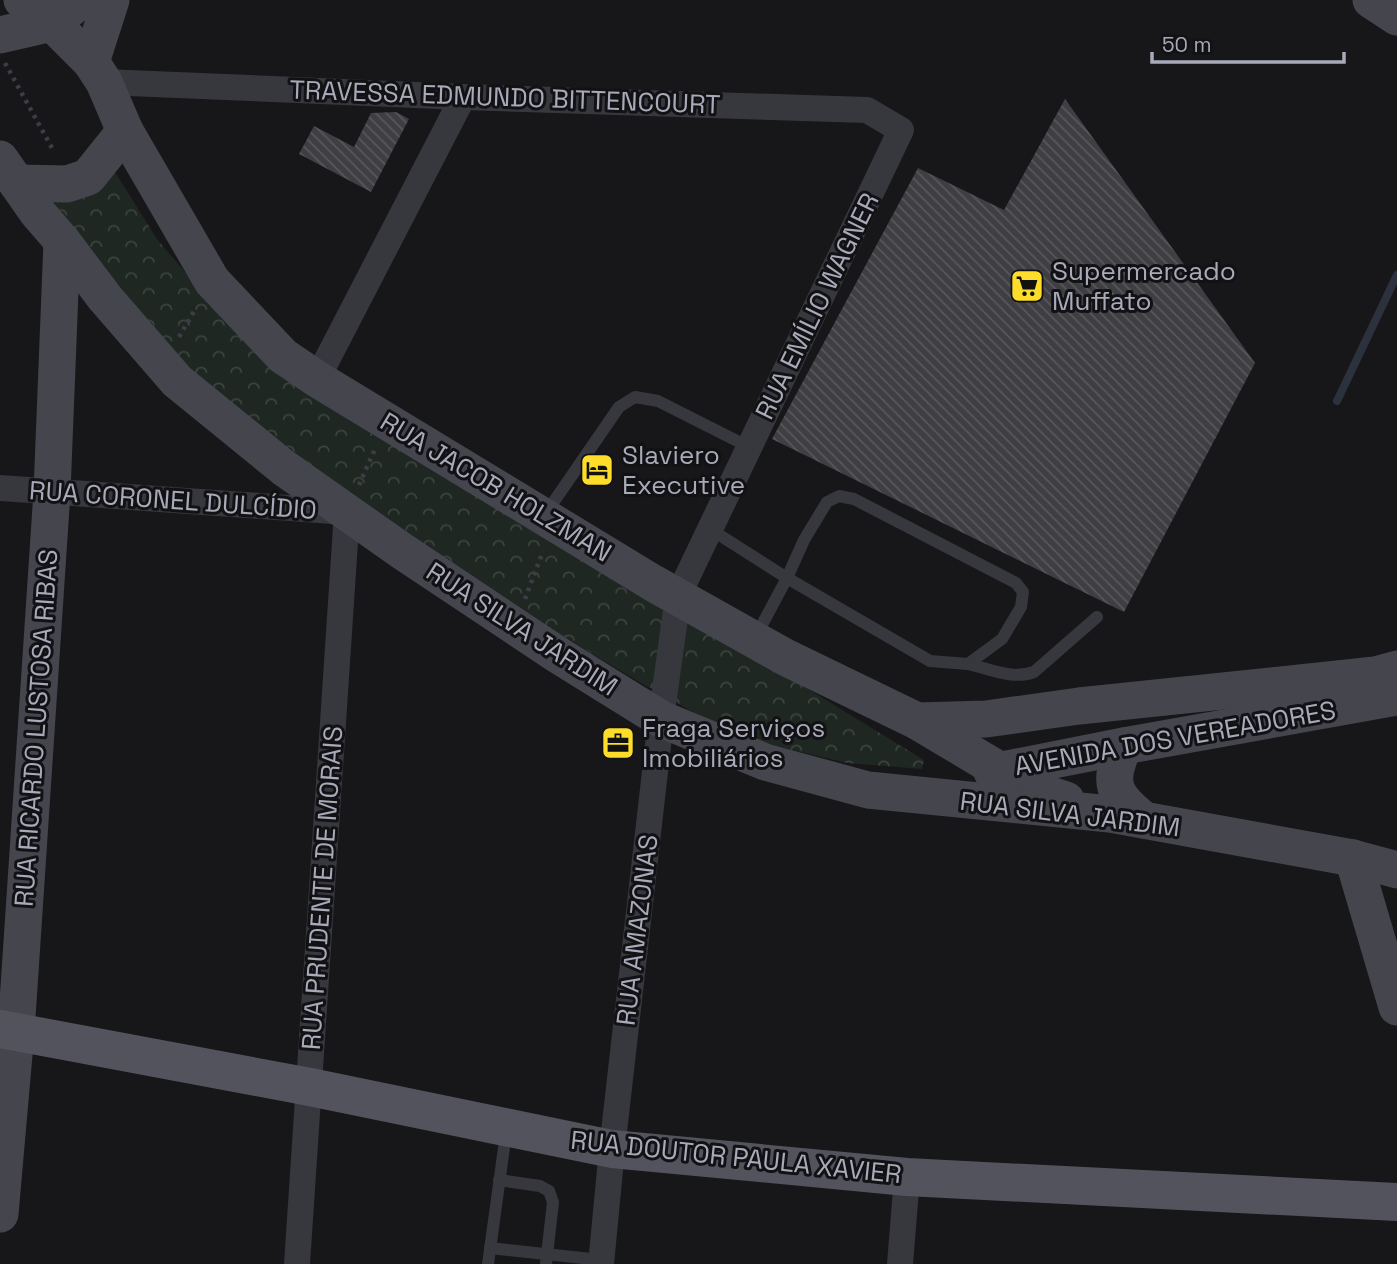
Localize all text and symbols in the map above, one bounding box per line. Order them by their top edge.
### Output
scale bar [1152,21,1344,65]
text: 50 m [1162,31,1212,58]
street label: TRAVESSA EDMUNDO BITTENCOURT [289,72,721,122]
street label: RUA EMÍLIO WAGNER [747,187,887,425]
place label: Supermercado Muffato [1052,254,1236,318]
supermarket icon: Supermercado Muffato [1008,267,1046,305]
street label: RUA JACOB HOLZMAN [374,404,618,570]
place label: Slaviero Executive [622,438,745,502]
hotel icon: Slaviero Executive [578,451,616,489]
street label: RUA CORONEL DULCÍDIO [28,473,318,527]
street label: RUA RICARDO LUSTOSA RIBAS [7,548,65,908]
street label: RUA SILVA JARDIM [420,554,624,704]
street label: AVENIDA DOS VEREADORES [1012,693,1338,783]
place label: Fraga Serviços Imobiliários [642,711,825,775]
office icon: Fraga Serviços Imobiliários [599,724,637,762]
street label: RUA PRUDENTE DE MORAIS [294,725,350,1051]
street label: RUA SILVA JARDIM [958,784,1182,844]
street label: RUA AMAZONAS [608,832,666,1028]
street label: RUA DOUTOR PAULA XAVIER [569,1123,903,1191]

